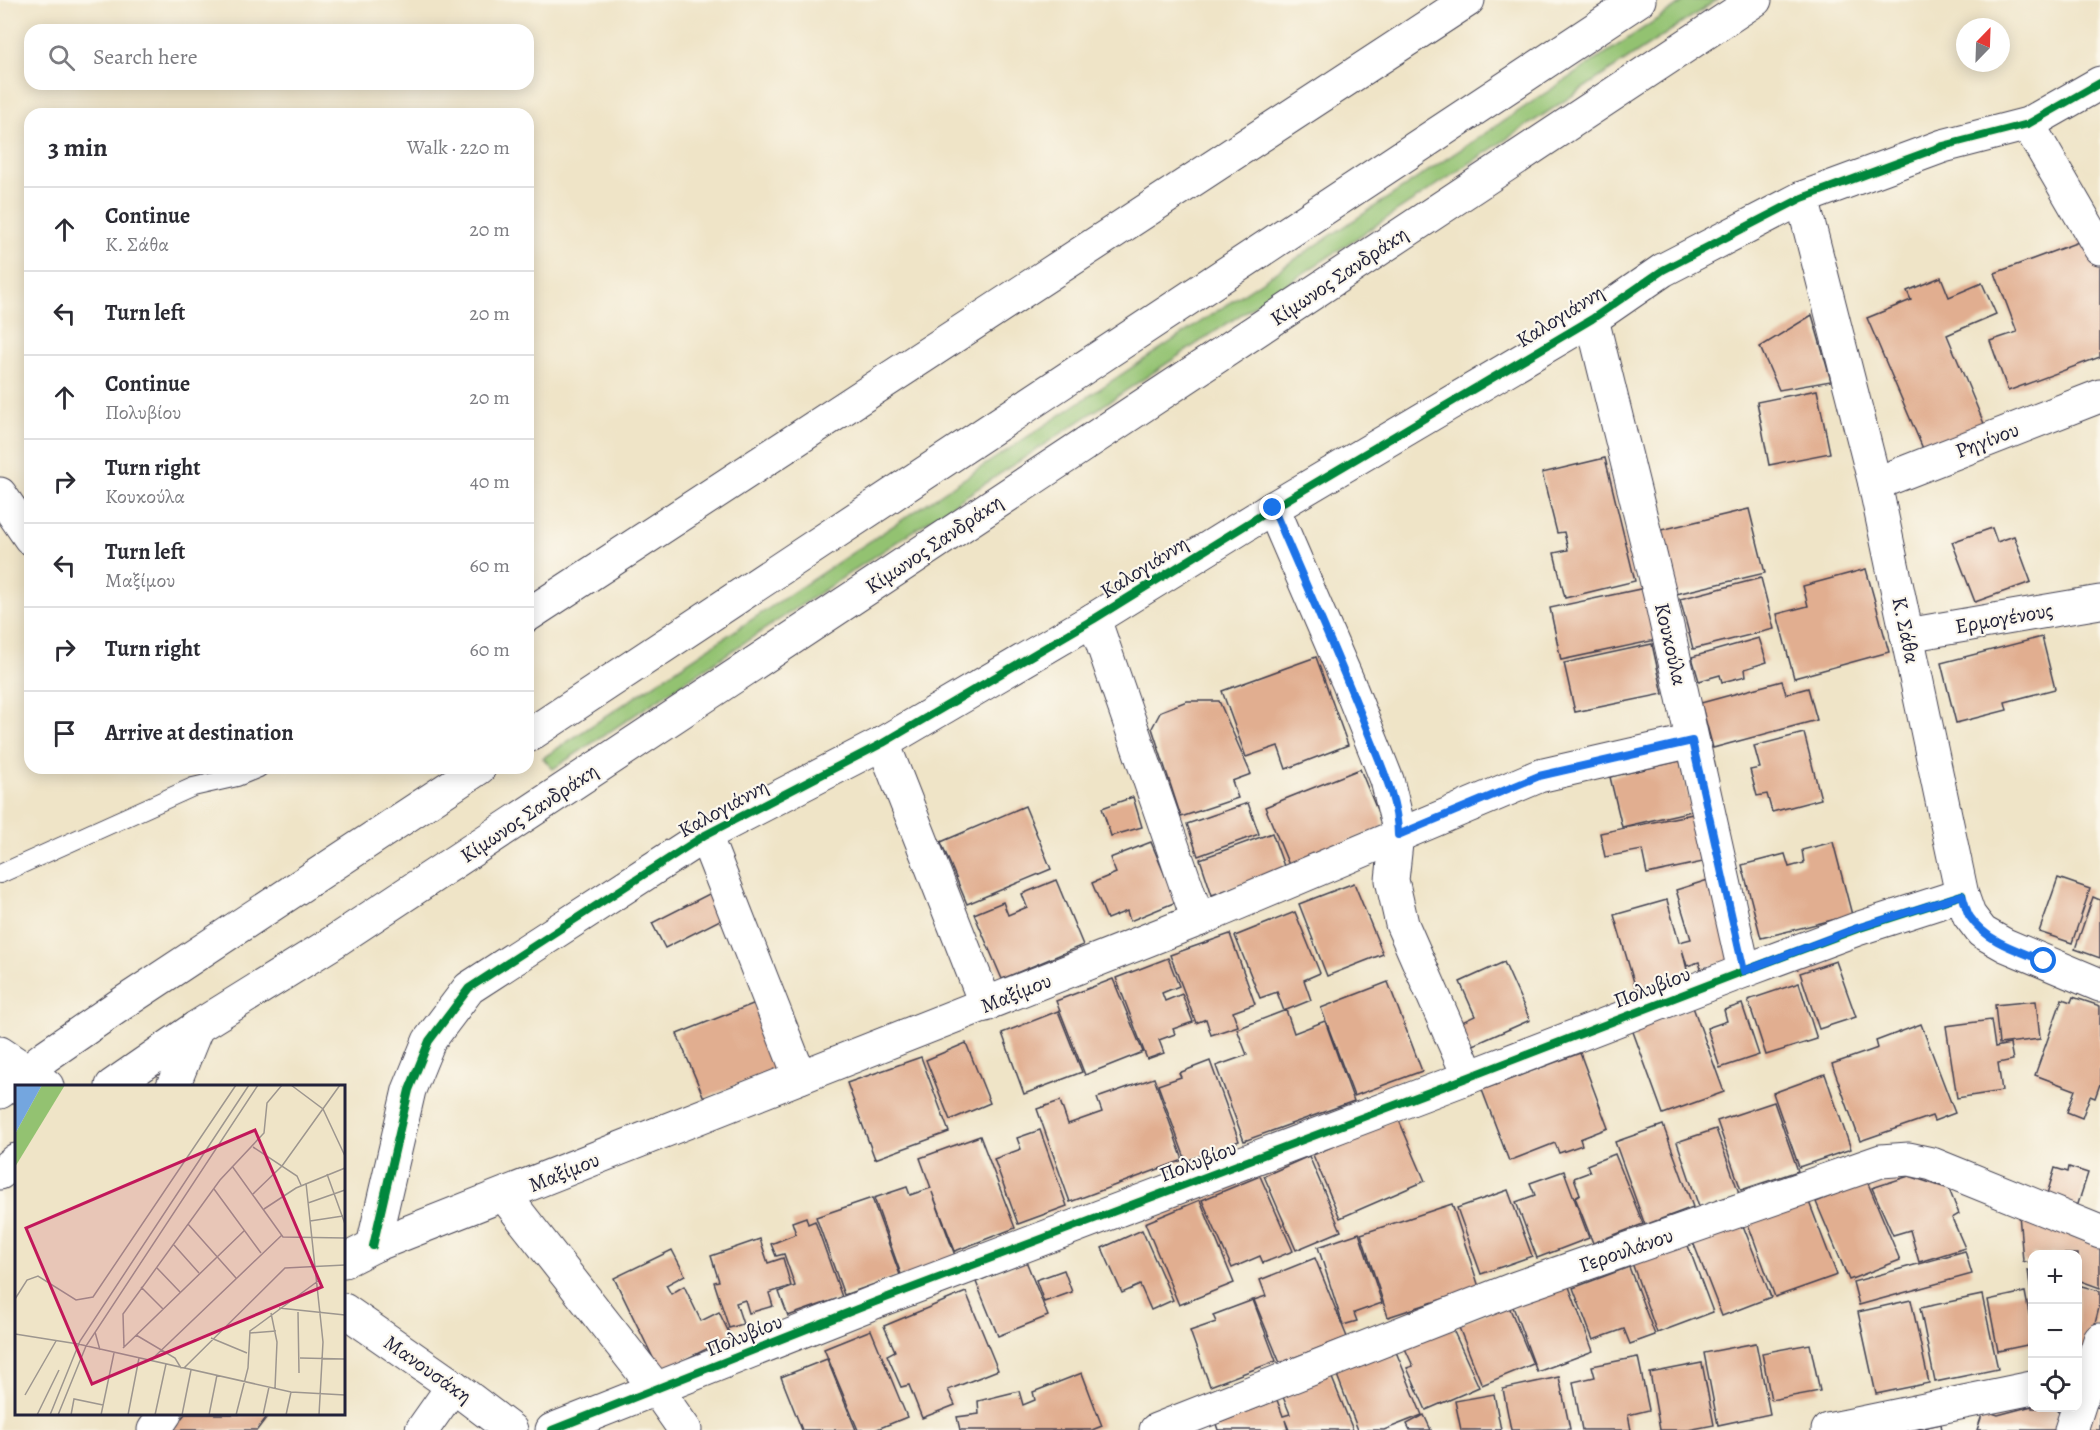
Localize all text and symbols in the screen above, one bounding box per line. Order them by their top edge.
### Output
north arrow [1956,18,2010,72]
search box [24,24,534,90]
icon: search [45,41,78,74]
text: Search here [93,42,198,72]
text: 3 min [48,130,108,165]
text: Walk · 220 m [407,134,510,161]
text: Continue [105,201,190,231]
icon: ahead [48,213,81,246]
text: 20 m [469,216,510,243]
street label: Κίμωνος Σανδράκη [1265,220,1413,332]
text: Κ. Σάθα [105,231,169,258]
street label: Καλογιάννη [1511,278,1609,354]
icon: left [48,297,81,330]
text: Turn left [105,298,185,328]
text: 20 m [469,300,510,327]
text: Continue [105,369,190,399]
icon: ahead [48,381,81,414]
text: 20 m [469,384,510,411]
text: Πολυβίου [105,399,181,426]
street label: Ρηγίνου [1951,415,2023,465]
text: Turn right [105,453,201,483]
icon: right [48,465,81,498]
text: 40 m [470,468,510,495]
text: Κουκούλα [105,483,185,510]
street label: Κίμωνος Σανδράκη [860,488,1008,600]
route end [1259,494,1285,520]
street label: Καλογιάννη [1095,529,1193,605]
text: Turn left [105,537,185,567]
icon: left [48,549,81,582]
text: 60 m [470,552,510,579]
text: Μαξίμου [105,567,176,594]
street label: Κ. Σάθα [1885,594,1927,666]
street label: Ερμογένους [1953,596,2055,640]
street label: Κουκούλα [1648,600,1694,688]
icon: right [48,633,81,666]
text: Turn right [105,634,201,664]
text: 60 m [470,636,510,663]
icon: arrive [48,717,81,750]
text: Arrive at destination [105,718,294,748]
street label: Κίμωνος Σανδράκη [455,757,603,869]
street label: Καλογιάννη [673,772,773,844]
route start [2030,947,2056,973]
street label: Πολυβίου [1610,960,1694,1014]
street label: Μαξίμου [976,966,1056,1020]
inset map [15,1085,345,1415]
street label: Πολυβίου [1156,1134,1240,1188]
street label: Μαξίμου [524,1145,604,1199]
street label: Γερουλάνου [1575,1221,1677,1279]
map controls [2028,1250,2082,1412]
button: + [2028,1250,2082,1304]
button: − [2028,1304,2082,1358]
street label: Πολυβίου [702,1307,786,1363]
street label: Μανουσάκη [378,1328,478,1410]
button: locate [2028,1358,2082,1412]

